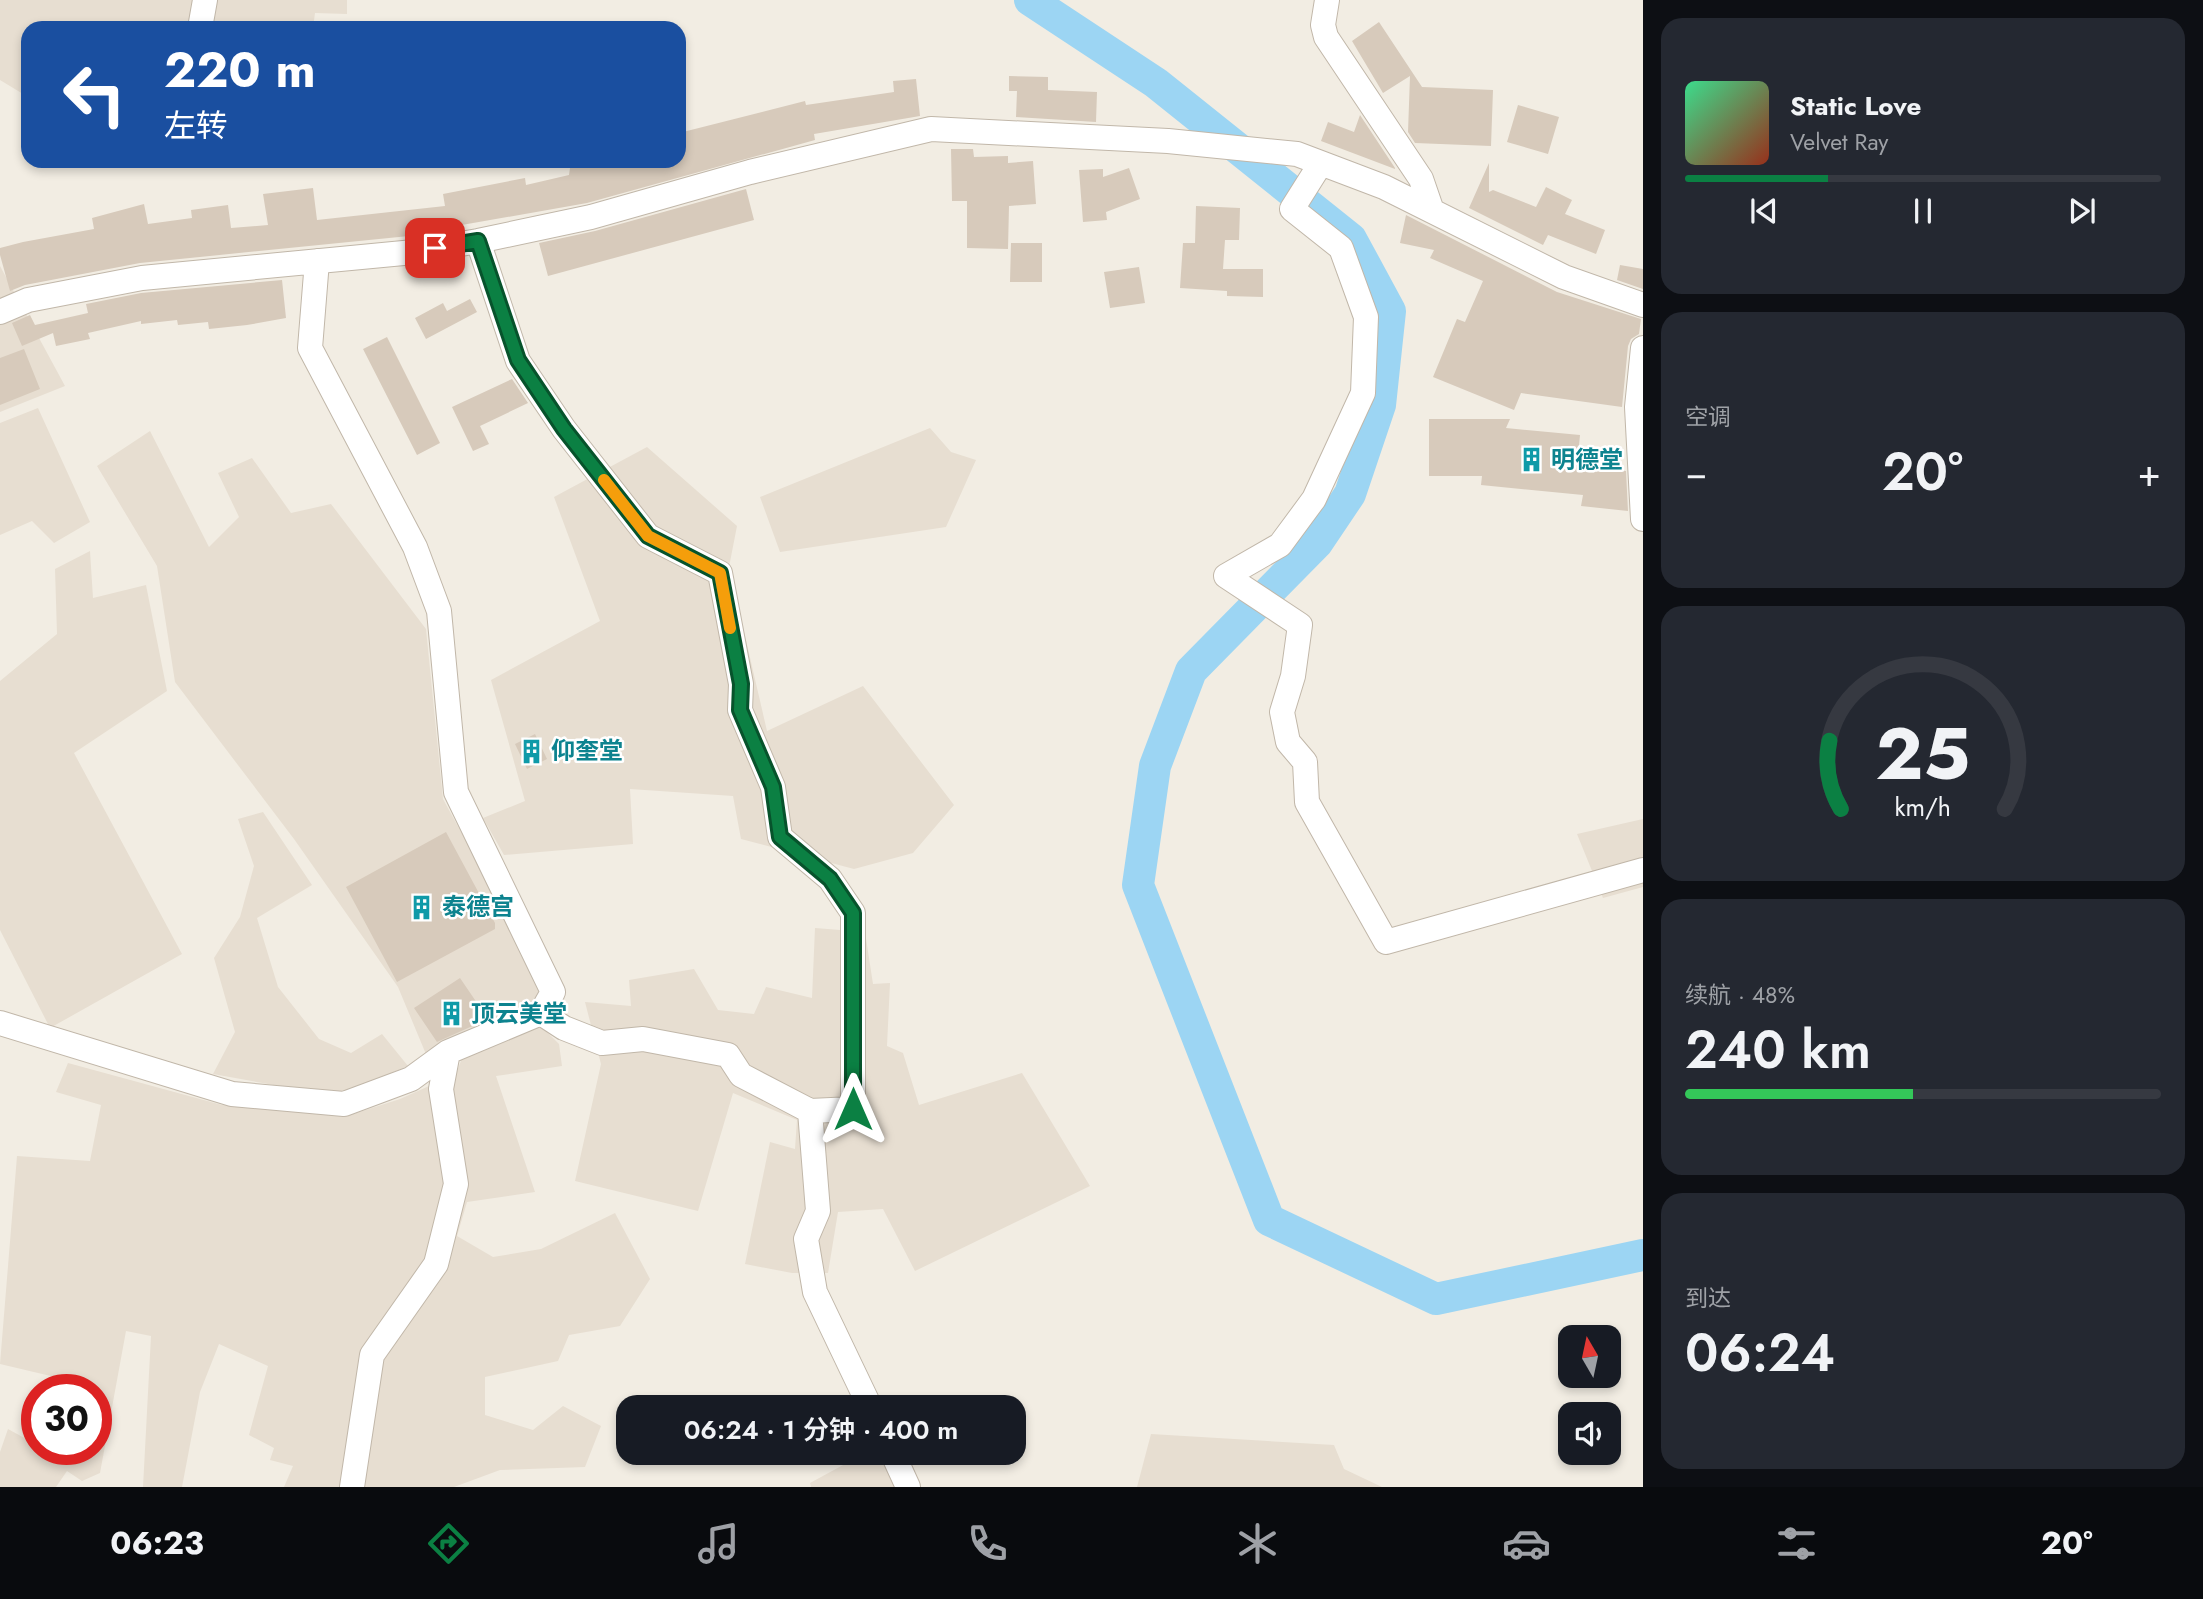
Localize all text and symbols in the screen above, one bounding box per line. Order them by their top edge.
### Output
text: 220 m [164,35,316,105]
icon: left [49,49,140,140]
text: Static Love [1790,87,1922,125]
text: 左转 [164,103,228,149]
text: Velvet Ray [1790,125,1888,159]
icon: previous [1745,192,1783,230]
icon: pause [1904,192,1942,230]
icon: next [2063,192,2101,230]
pin [405,218,465,278]
icon: arrive [416,229,454,267]
text: 空调 [1685,400,1731,434]
text: 20° [1882,434,1963,510]
place label: 明德堂 [1551,442,1623,477]
text: − [1685,445,1707,500]
text: + [2138,445,2161,500]
building icon: 明德堂 [1517,446,1545,474]
text: 25 [1876,702,1970,807]
place label: 仰奎堂 [551,733,623,768]
building icon: 仰奎堂 [517,737,545,765]
text: km/h [1895,789,1951,825]
place label: 泰德宫 [442,889,514,924]
building icon: 泰德宫 [408,893,436,921]
text: 续航 · 48% [1685,978,1795,1012]
place label: 顶云美堂 [471,996,567,1031]
building icon: 顶云美堂 [437,1000,465,1028]
text: 240 km [1685,1012,1871,1088]
position arrow [816,1072,890,1146]
text: 到达 [1685,1281,1731,1315]
text: 06:24 [1685,1315,1835,1391]
north arrow [1558,1325,1620,1388]
map controls [1558,1325,1621,1465]
speed limit sign: 30 [21,1374,112,1465]
button: sound [1558,1402,1621,1465]
text: 06:24 · 1 分钟 · 400 m [684,1411,958,1449]
icon: directions [424,1519,473,1568]
icon: music [694,1519,743,1568]
icon: phone [963,1519,1012,1568]
icon: climate [1233,1519,1282,1568]
icon: car [1502,1519,1551,1568]
icon: filters [1772,1519,1821,1568]
text: 06:23 [110,1520,204,1566]
text: 20° [2041,1520,2093,1566]

